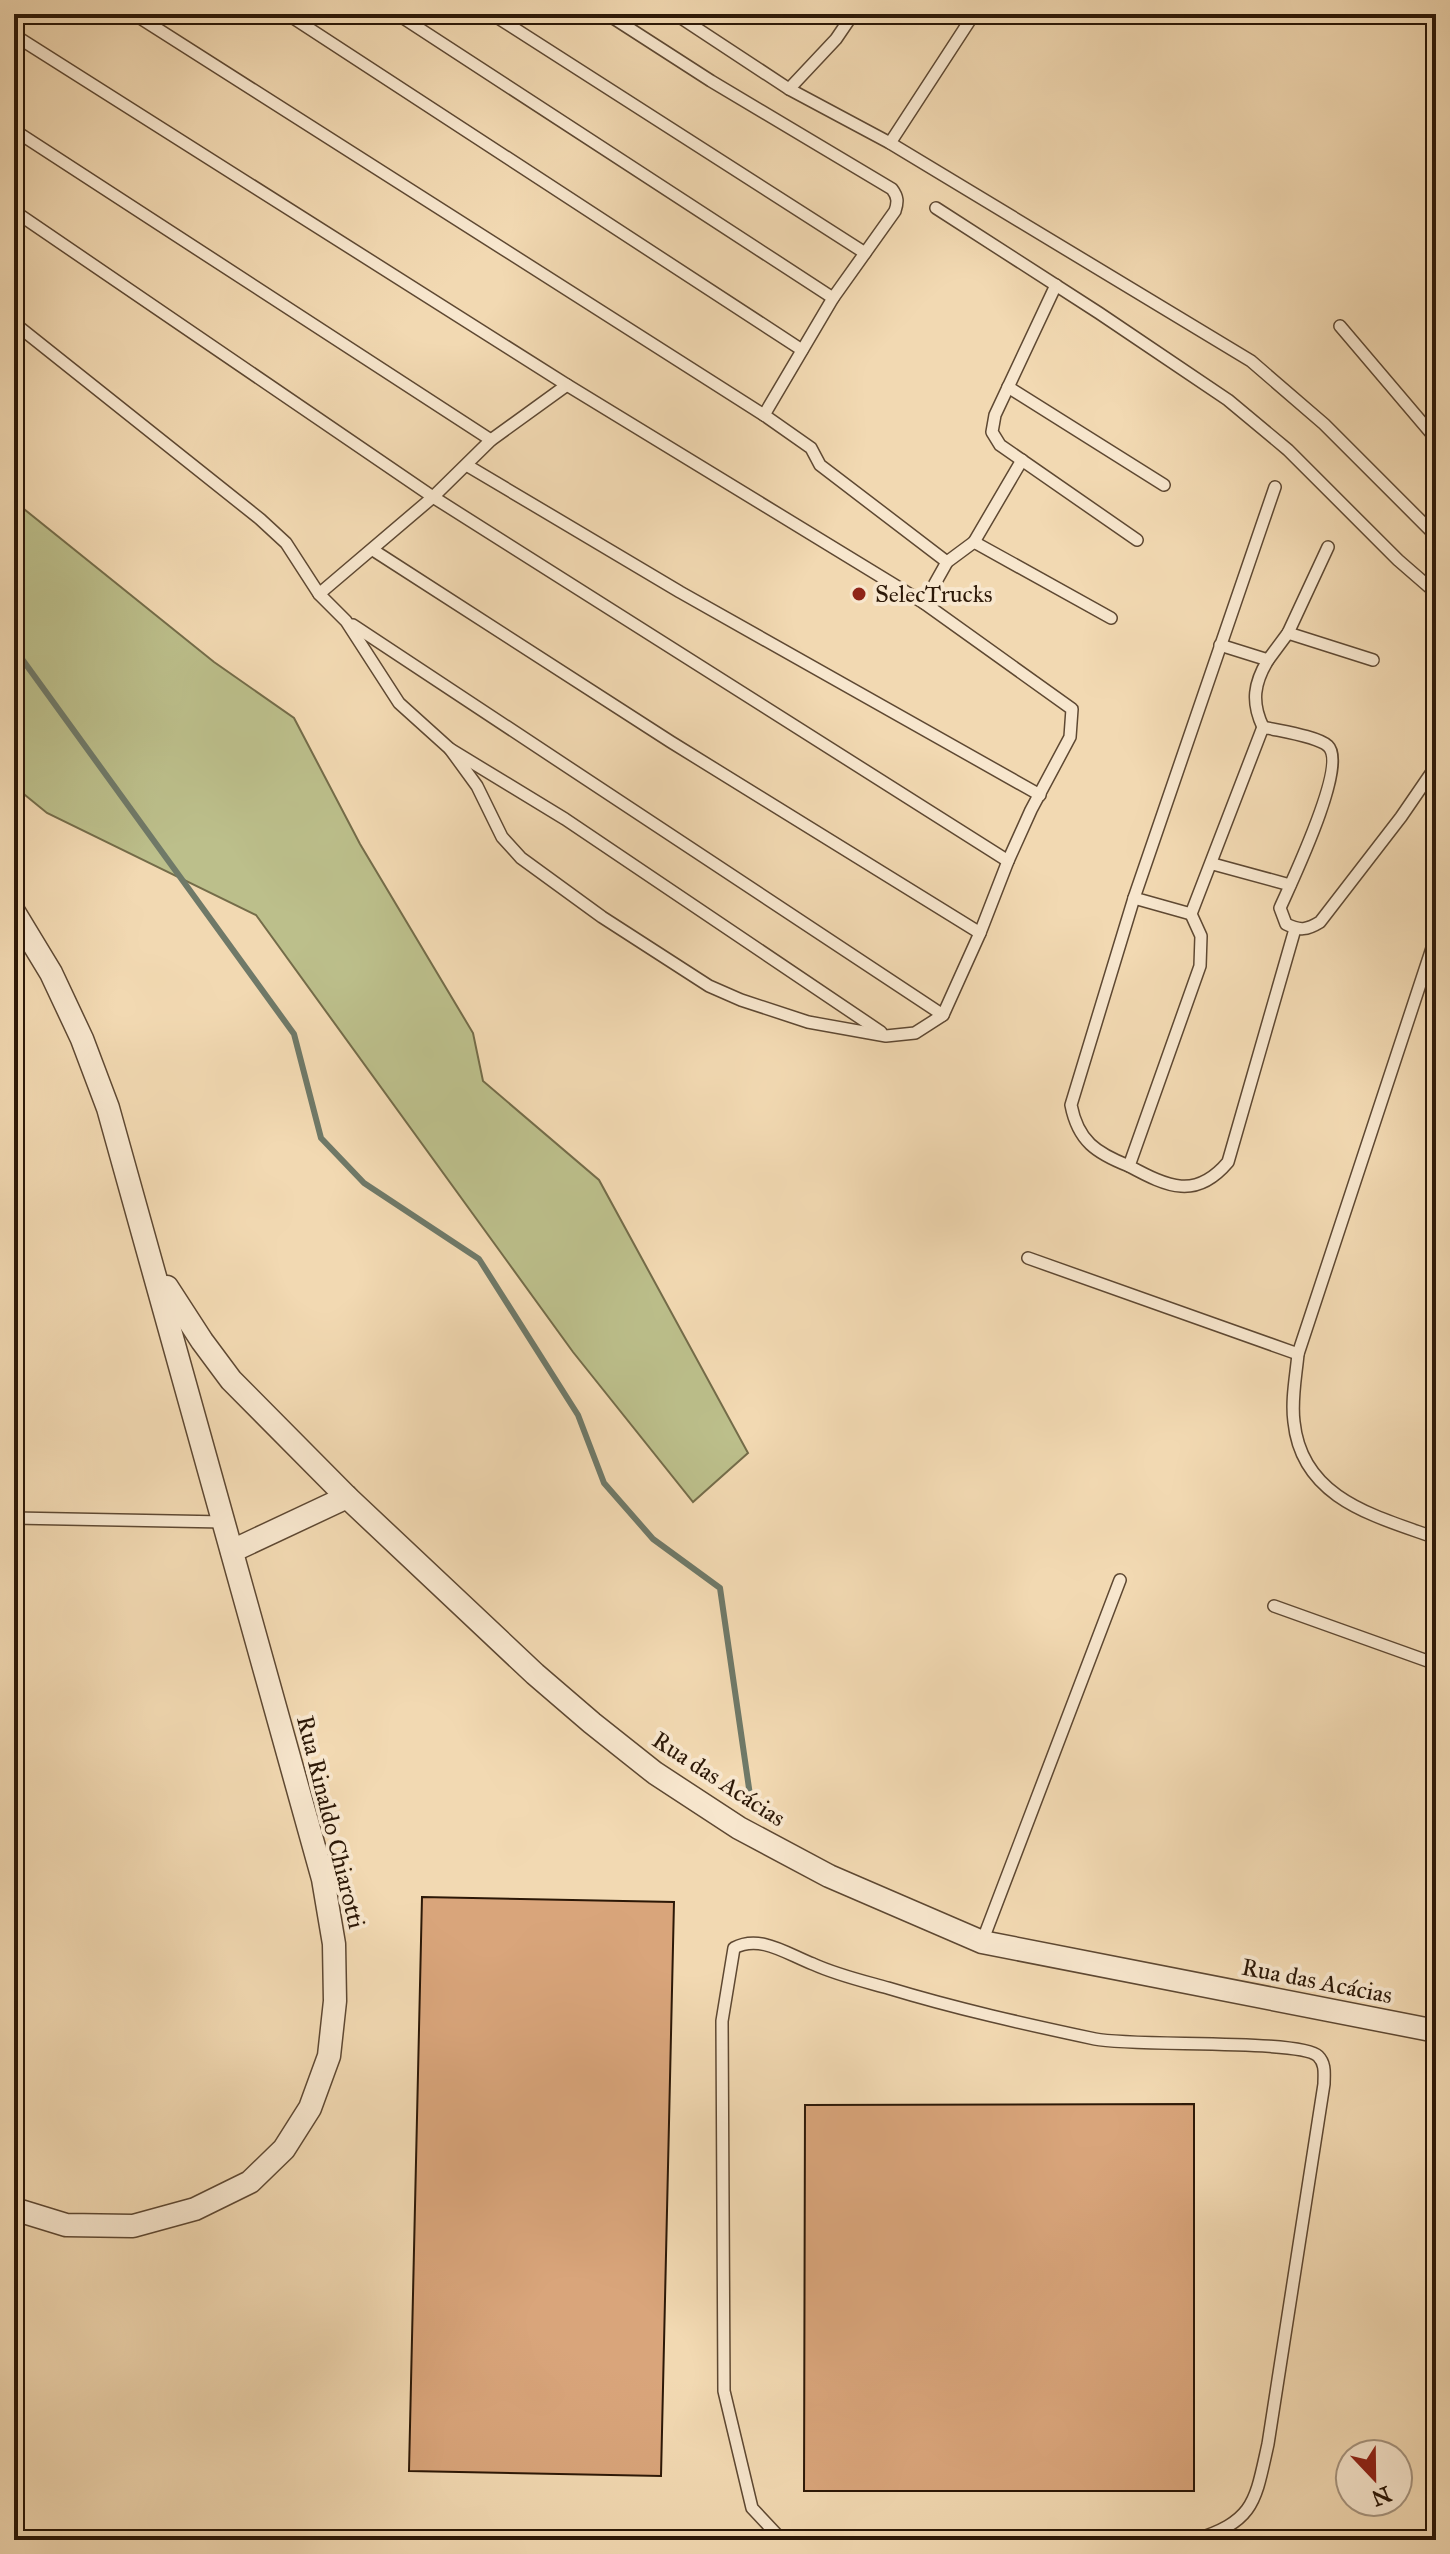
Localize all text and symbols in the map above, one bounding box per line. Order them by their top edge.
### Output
place label: SelecTrucks [875,579,993,609]
marker: SelecTrucks [850,585,868,603]
street label: Rua Rinaldo Chiarotti [290,1712,372,1932]
street label: Rua das Acácias [647,1725,791,1833]
street label: Rua das Acácias [1239,1952,1395,2010]
north arrow [1334,2438,1414,2518]
text: N [1367,2480,1395,2512]

